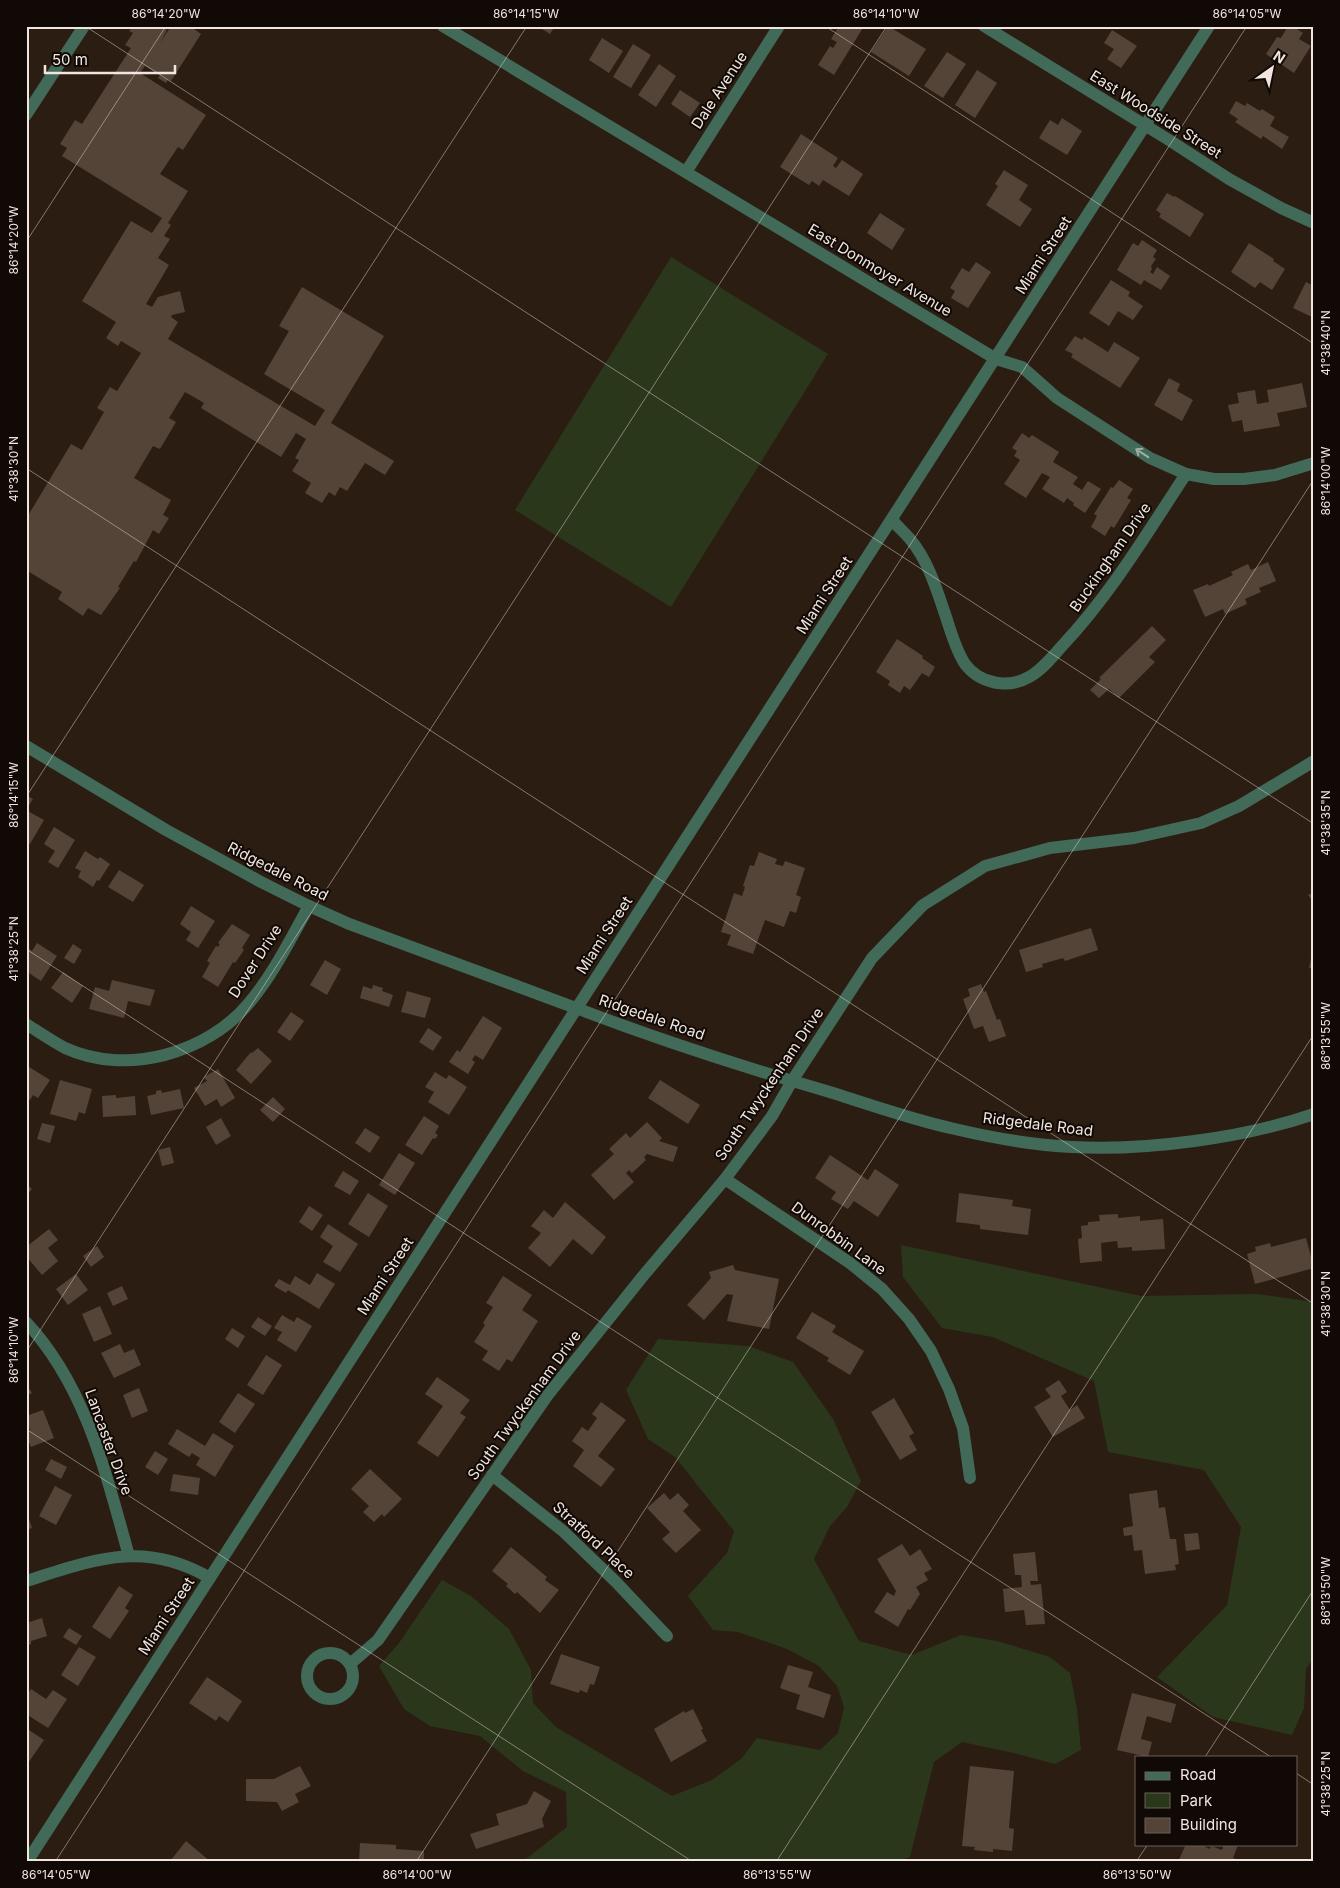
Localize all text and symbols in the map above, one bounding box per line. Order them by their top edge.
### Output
text: 86°14'20"W [132,6,201,21]
text: 86°14'15"W [493,6,559,21]
text: 86°14'10"W [853,6,919,21]
text: 86°14'05"W [1213,6,1282,21]
scale bar [45,42,175,74]
north arrow [1248,42,1298,92]
text: N [1270,47,1288,67]
street label: Dale Avenue [687,48,751,132]
text: 50 m [52,50,88,69]
street label: East Woodside Street [1087,66,1225,162]
text: 86°14'20"W [6,205,21,274]
street label: Miami Street [1011,212,1075,297]
street label: East Donmoyer Avenue [805,220,955,320]
text: 41°38'40"N [1318,310,1333,376]
text: 41°38'30"N [6,436,21,502]
text: 86°14'00"W [1318,446,1333,516]
one-way arrow [1135,448,1149,458]
street label: Buckingham Drive [1065,499,1155,615]
street label: Miami Street [792,552,856,637]
text: 86°14'15"W [6,762,21,828]
text: 41°38'35"N [1318,790,1333,856]
street label: Ridgedale Road [224,837,332,905]
street label: Miami Street [572,892,636,977]
text: 41°38'25"N [6,916,21,982]
street label: Dover Drive [224,921,286,1001]
street label: Ridgedale Road [597,990,707,1044]
text: 86°13'55"W [1318,1002,1333,1070]
street label: South Twyckenham Drive [711,1004,827,1164]
street label: Ridgedale Road [982,1108,1094,1140]
street label: Dunrobbin Lane [788,1197,890,1279]
street label: Miami Street [353,1233,417,1318]
text: 41°38'30"N [1318,1271,1333,1337]
text: 86°14'10"W [6,1317,21,1383]
street label: South Twyckenham Drive [463,1326,585,1484]
street label: Lancaster Drive [81,1386,137,1498]
street label: Stratford Place [549,1497,639,1583]
text: 86°13'50"W [1318,1557,1333,1625]
street label: Miami Street [134,1573,198,1658]
text: 41°38'25"N [1318,1751,1333,1817]
legend [1135,1756,1298,1846]
text: Road [1180,1765,1216,1784]
text: Park [1180,1791,1213,1810]
text: Building [1180,1815,1237,1834]
text: 86°14'05"W [22,1867,91,1882]
text: 86°14'00"W [382,1867,452,1882]
text: 86°13'55"W [743,1867,811,1882]
text: 86°13'50"W [1103,1867,1171,1882]

